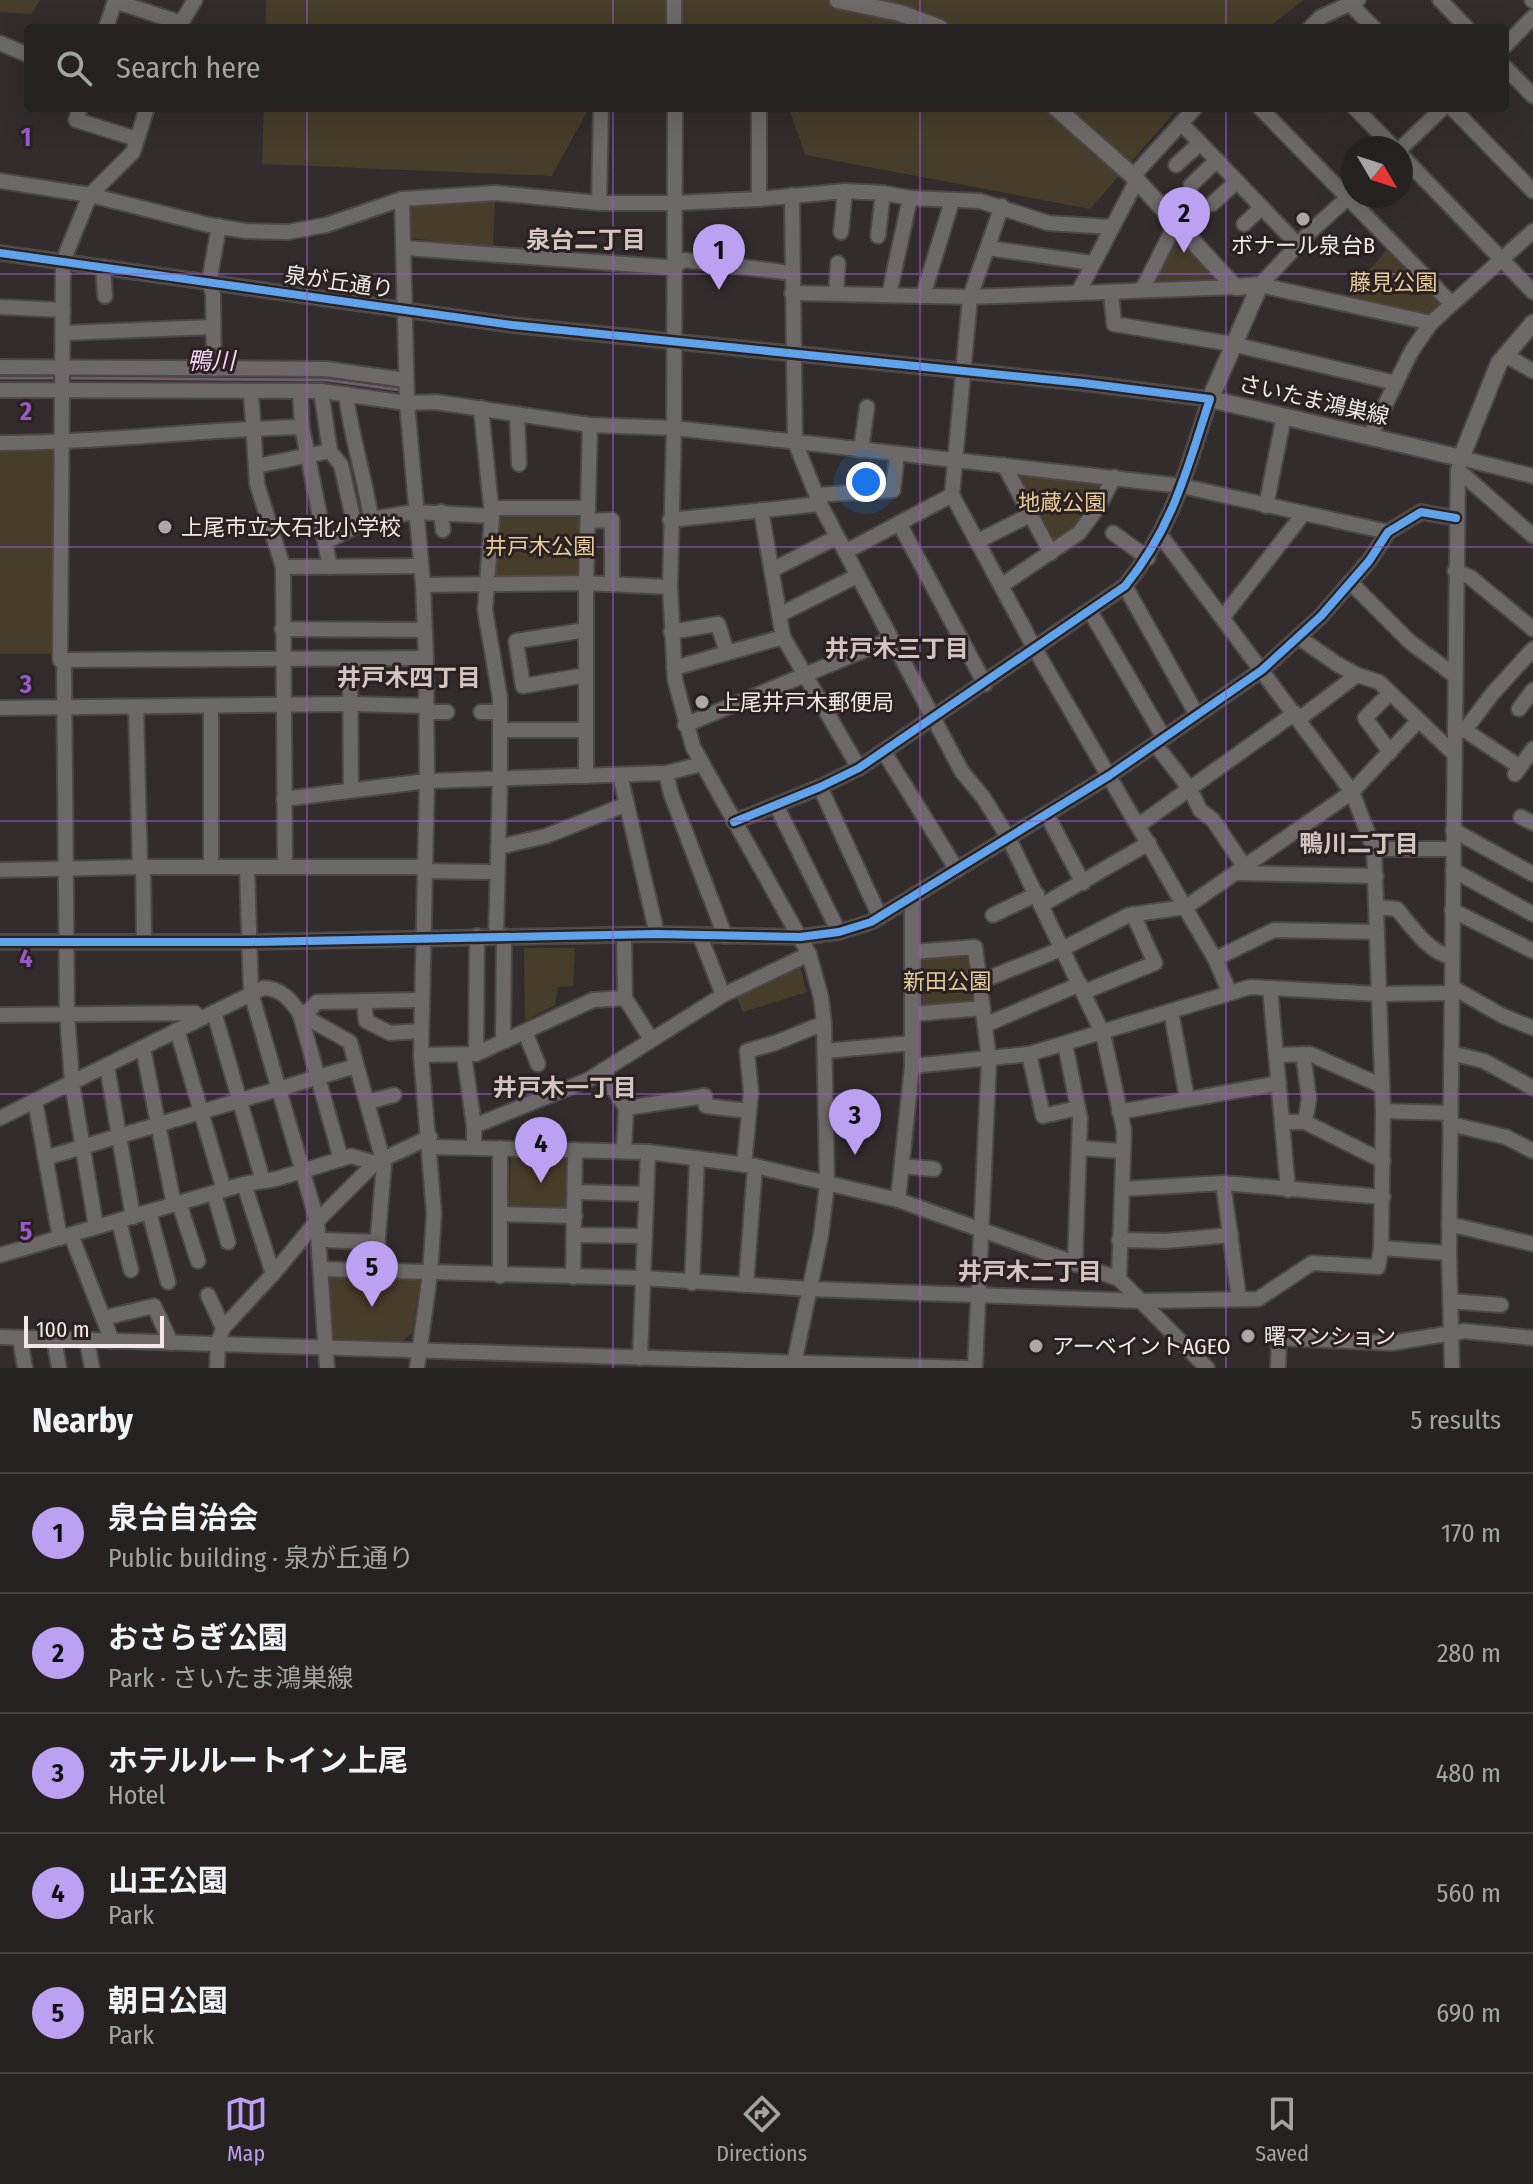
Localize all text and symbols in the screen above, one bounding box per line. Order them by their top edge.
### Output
search box [24,24,1509,112]
icon: search [52,46,96,90]
text: Search here [116,50,261,86]
text: 1 [21,122,32,153]
north arrow [1341,136,1413,208]
pin: 2 [1158,187,1210,253]
marker: ボナール泉台B [1294,210,1312,228]
pin: 1 [693,224,745,290]
district label: 泉台二丁目 [526,226,646,254]
place label: ボナール泉台B [1231,232,1375,259]
street label: 泉が丘通り [283,261,395,303]
park label: 藤見公園 [1349,269,1437,296]
water label: 鴨川 [187,347,238,375]
street label: さいたま鴻巣線 [1236,370,1392,430]
text: 2 [19,396,32,427]
your location [846,462,886,502]
park label: 地蔵公園 [1018,489,1106,516]
place label: 上尾市立大石北小学校 [181,514,401,541]
marker: 上尾市立大石北小学校 [156,518,174,536]
park label: 井戸木公園 [485,533,595,560]
district label: 井戸木三丁目 [825,635,969,663]
district label: 井戸木四丁目 [337,664,481,692]
text: 3 [19,669,32,700]
place label: 上尾井戸木郵便局 [718,689,894,716]
marker: 上尾井戸木郵便局 [693,693,711,711]
district label: 鴨川二丁目 [1299,830,1419,858]
text: 4 [19,943,33,974]
park label: 新田公園 [903,968,991,995]
district label: 井戸木一丁目 [493,1074,637,1102]
pin: 3 [829,1089,881,1155]
pin: 4 [515,1117,567,1183]
text: 5 [20,1216,33,1247]
pin: 5 [346,1241,398,1307]
district label: 井戸木二丁目 [958,1258,1102,1286]
scale bar [24,1312,164,1348]
text: 100 m [36,1316,90,1343]
place label: 曙マンション [1264,1323,1396,1350]
marker: 曙マンション [1239,1327,1257,1345]
place label: アーベイントAGEO [1052,1333,1231,1360]
marker: アーベイントAGEO [1027,1337,1045,1355]
text: Nearby [32,1400,133,1441]
text: 5 results [1411,1405,1501,1436]
text: 泉台自治会 [108,1500,258,1536]
text: 1 [53,1518,64,1549]
text: 170 m [1441,1518,1501,1549]
text: Public building · 泉が丘通り [108,1543,414,1574]
text: おさらぎ公園 [108,1620,288,1656]
text: 2 [52,1638,64,1669]
text: 280 m [1437,1638,1501,1669]
text: Park · さいたま鴻巣線 [108,1663,353,1694]
text: ホテルルートイン上尾 [108,1743,408,1779]
text: 3 [52,1758,64,1789]
text: 480 m [1436,1758,1501,1789]
text: Hotel [108,1780,165,1811]
text: 山王公園 [108,1863,228,1899]
text: 4 [51,1878,65,1909]
text: 560 m [1437,1878,1501,1909]
text: Park [108,1900,154,1931]
text: 朝日公園 [108,1983,228,2019]
text: 5 [52,1998,64,2029]
text: 690 m [1436,1998,1501,2029]
text: Park [108,2020,154,2051]
tab: Map [224,2092,268,2167]
tab: Directions [716,2092,807,2167]
tab: Saved [1255,2092,1309,2167]

